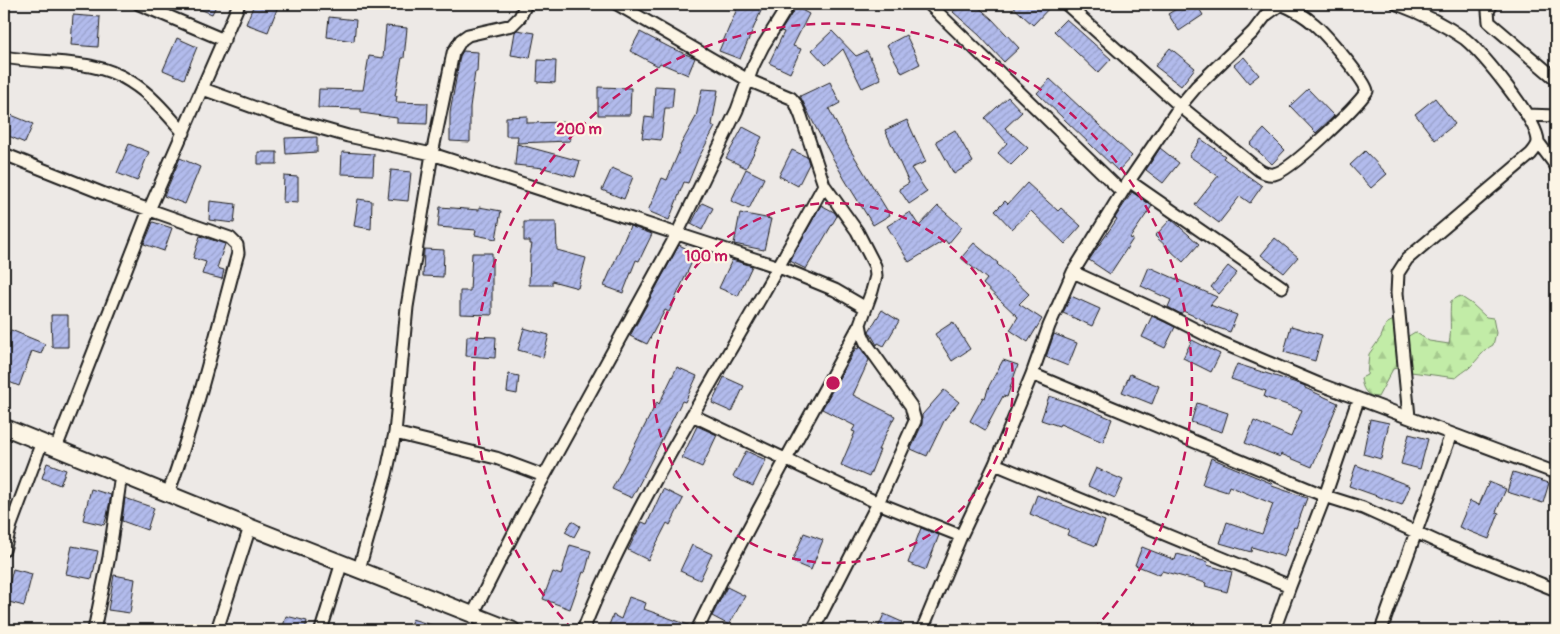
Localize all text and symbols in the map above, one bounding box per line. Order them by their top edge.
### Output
text: 200 m [556,120,602,139]
text: 100 m [685,247,727,266]
centre of rings [824,374,842,392]

